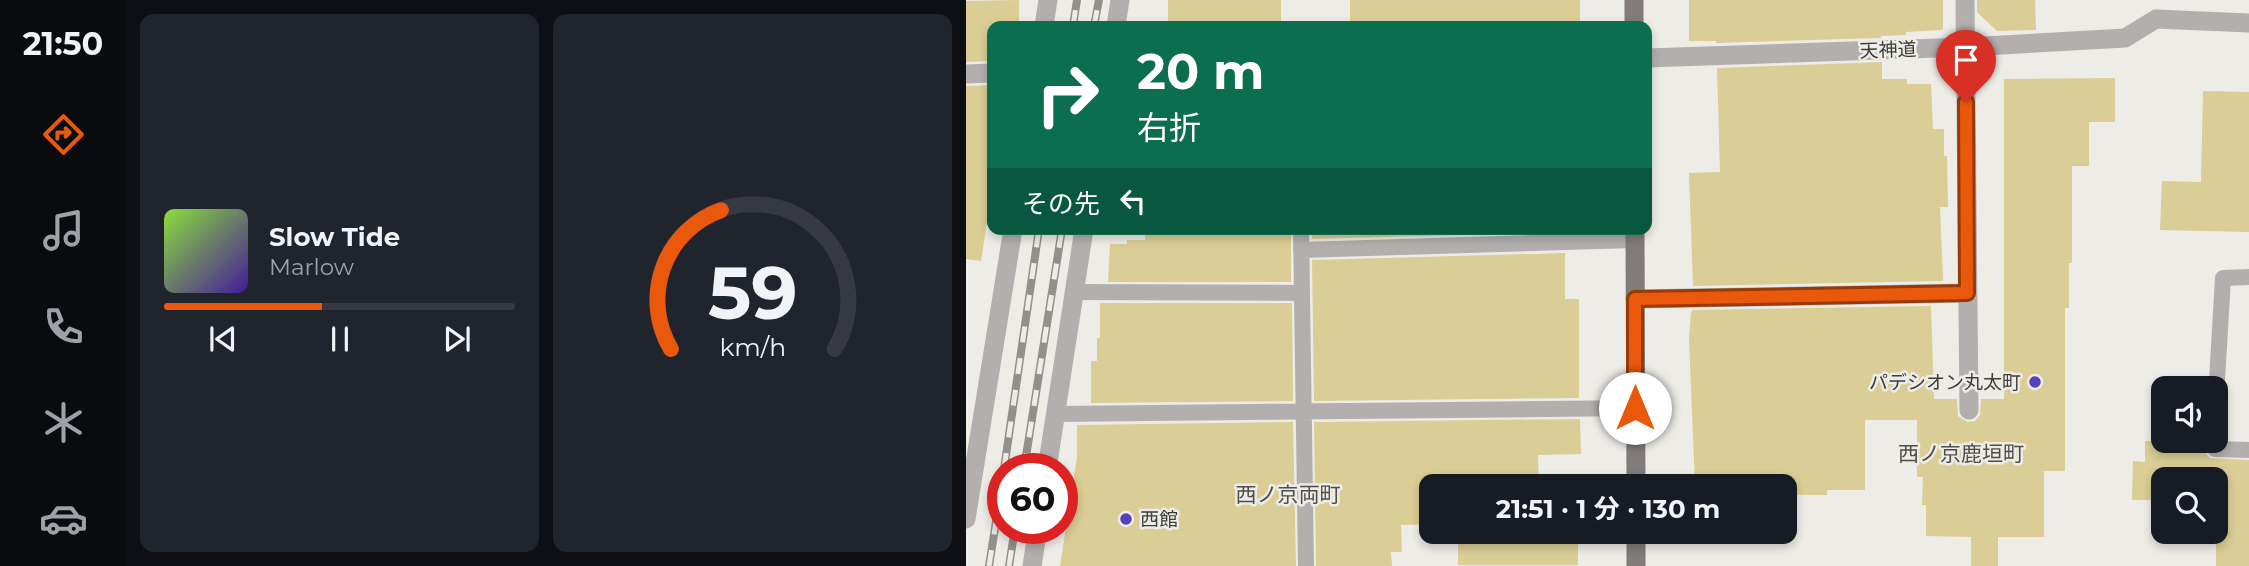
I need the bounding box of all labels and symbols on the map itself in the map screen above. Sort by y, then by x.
pin [1936,30,1996,102]
street label: 天神道 [1859,38,1917,62]
position arrow [1598,371,1672,445]
place label: パデシオン丸太町 [1869,371,2021,394]
marker: パデシオン丸太町 [2027,374,2043,390]
district label: 西ノ京鹿垣町 [1898,441,2024,466]
speed limit sign: 60 [987,453,1078,544]
district label: 西ノ京両町 [1236,482,1341,507]
place label: 西館 [1140,508,1178,531]
marker: 西館 [1118,511,1134,527]

